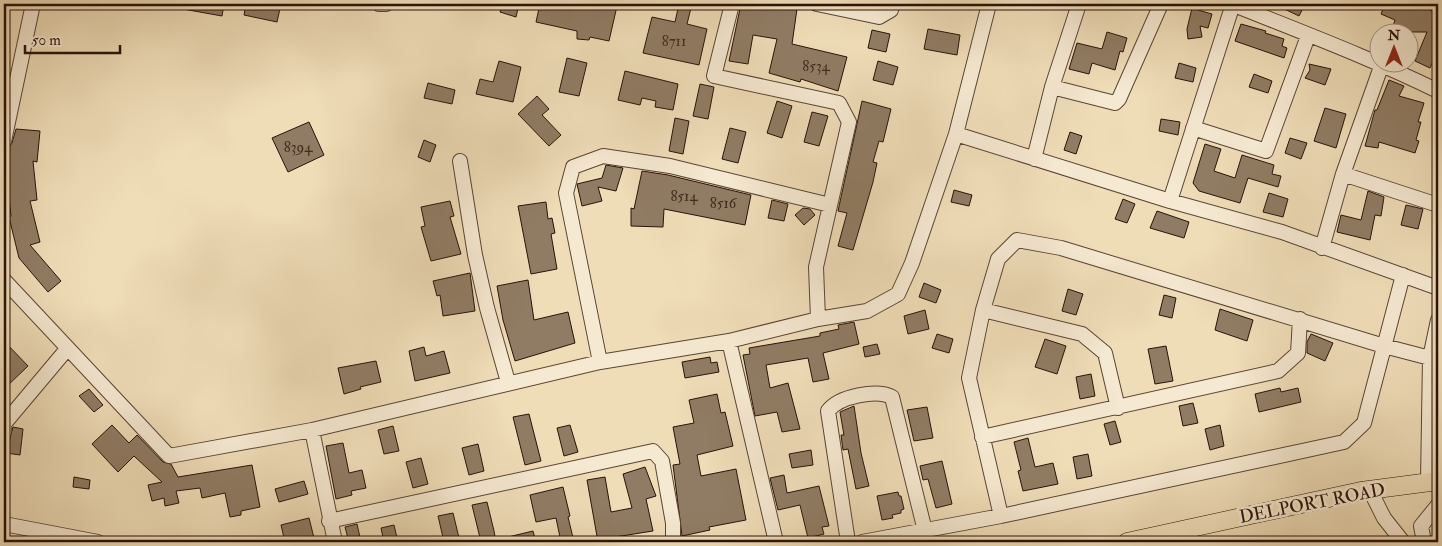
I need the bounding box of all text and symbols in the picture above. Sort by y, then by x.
scale bar [25,22,120,54]
north arrow [1370,22,1420,72]
text: N [1387,27,1401,44]
text: 50 m [32,31,61,50]
house number: 8711 [662,32,686,51]
house number: 8534 [802,57,831,76]
house number: 8394 [284,138,313,157]
house number: 8514 [670,187,698,206]
house number: 8516 [710,194,738,213]
street label: DELPORT ROAD [1237,478,1387,529]

